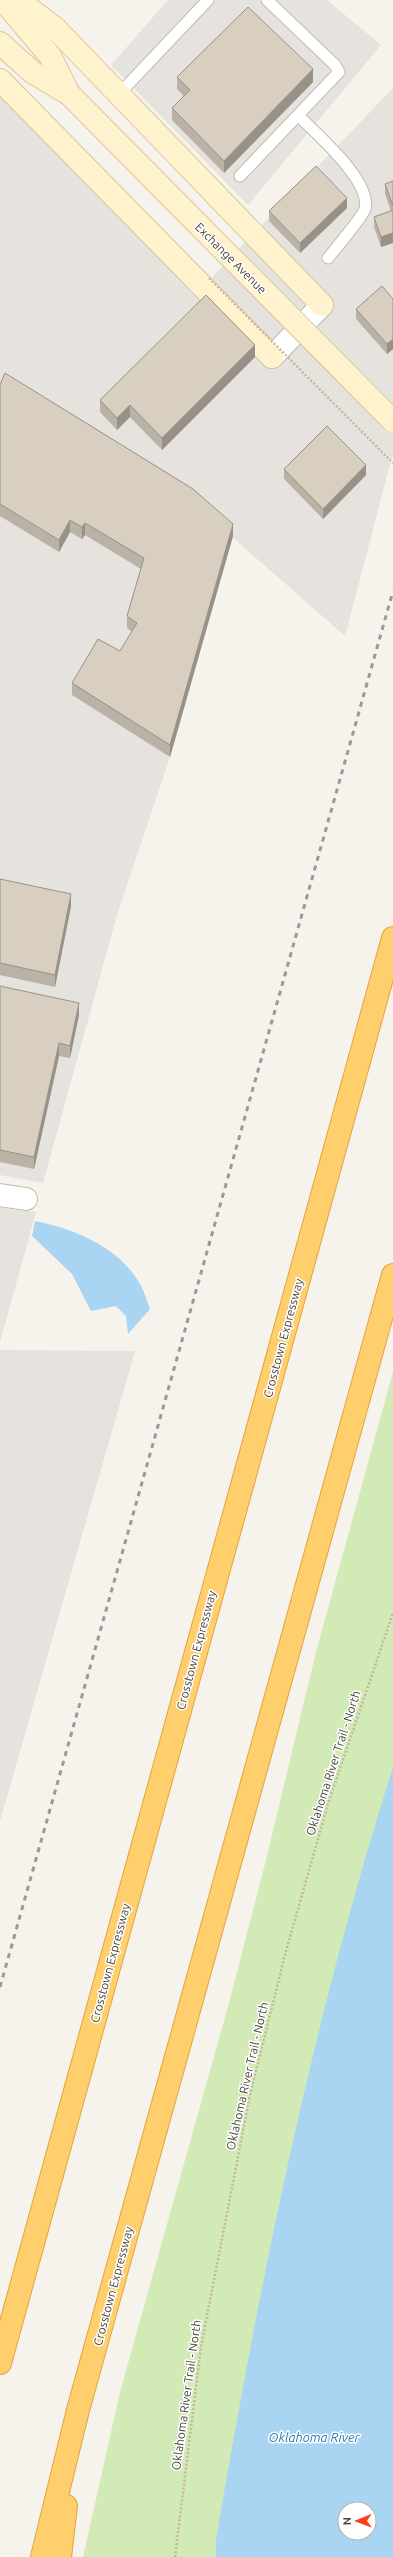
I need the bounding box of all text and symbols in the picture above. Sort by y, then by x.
street label: Exchange Avenue [193,220,269,296]
street label: Crosstown Expressway [261,1277,305,1399]
street label: Crosstown Expressway [174,1589,218,1711]
street label: Oklahoma River Trail - North [303,1689,363,1837]
street label: Crosstown Expressway [88,1902,132,2024]
street label: Oklahoma River Trail - North [224,2001,270,2151]
street label: Crosstown Expressway [91,2225,135,2347]
street label: Oklahoma River Trail - North [169,2319,203,2471]
water label: Oklahoma River [269,2430,361,2444]
north arrow [337,2501,377,2541]
text: N [341,2517,353,2525]

